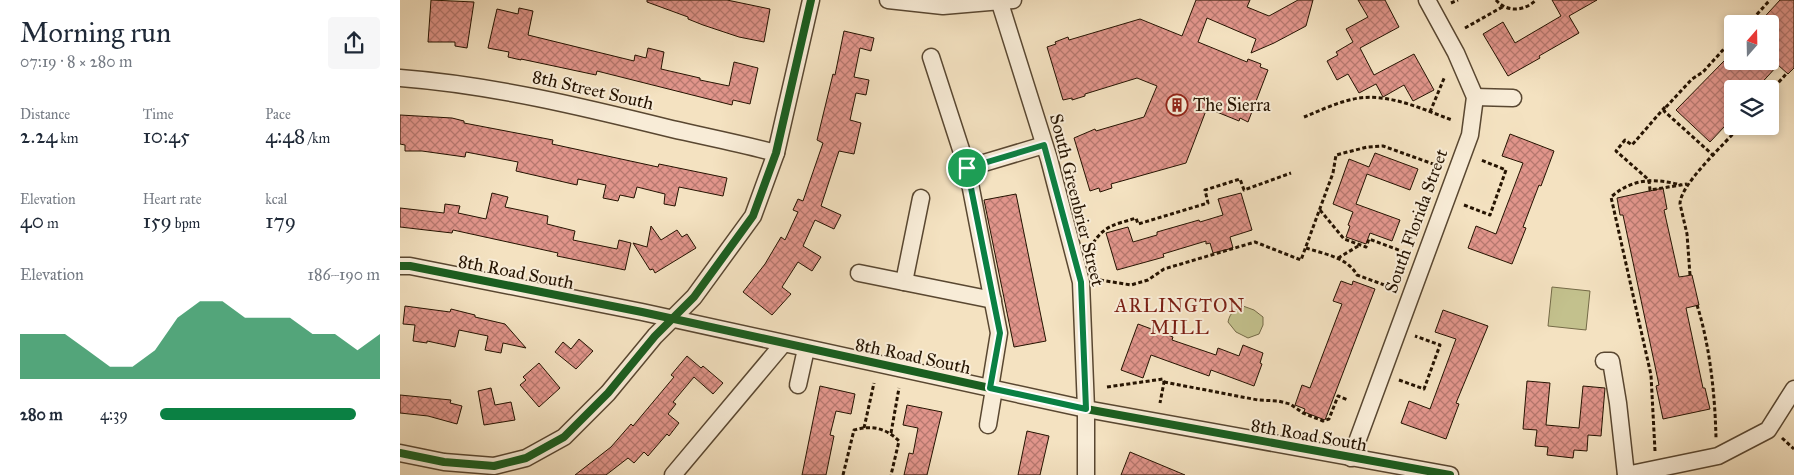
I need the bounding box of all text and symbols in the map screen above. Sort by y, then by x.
text: Morning run [20,15,171,50]
north arrow [1724,15,1779,70]
map controls [1724,15,1779,135]
button: share [328,17,380,69]
text: 07:19 · 8 × 280 m [20,52,132,71]
street label: 8th Street South [530,65,656,115]
button: layers [1724,80,1779,135]
building icon: The Sierra [1165,93,1189,117]
place label: The Sierra [1193,94,1271,116]
text: Distance [20,106,70,123]
text: Time [143,106,174,123]
text: Pace [265,106,291,123]
street label: South Greenbrier Street [1045,111,1109,289]
text: 2.24 [20,123,57,149]
text: 10:45 [143,123,190,149]
text: 4:48 [265,123,305,149]
text: km [57,130,78,147]
text: /km [305,130,330,147]
street label: South Florida Street [1380,145,1453,296]
pin [946,147,988,189]
icon: arrive [953,154,981,182]
text: Elevation [20,191,76,208]
text: Heart rate [143,191,202,208]
text: kcal [265,191,287,208]
text: 40 [20,208,44,234]
text: 159 [143,208,172,234]
text: 179 [265,208,296,234]
text: m [44,215,59,232]
text: bpm [172,215,200,232]
street label: 8th Road South [456,250,576,294]
text: Elevation [20,265,84,284]
text: 186–190 m [308,265,380,284]
district label: ARLINGTON MILL [1114,294,1245,339]
street label: 8th Road South [853,333,973,379]
text: 280 m [20,405,63,424]
text: 4:39 [100,405,128,424]
street label: 8th Road South [1249,414,1369,456]

